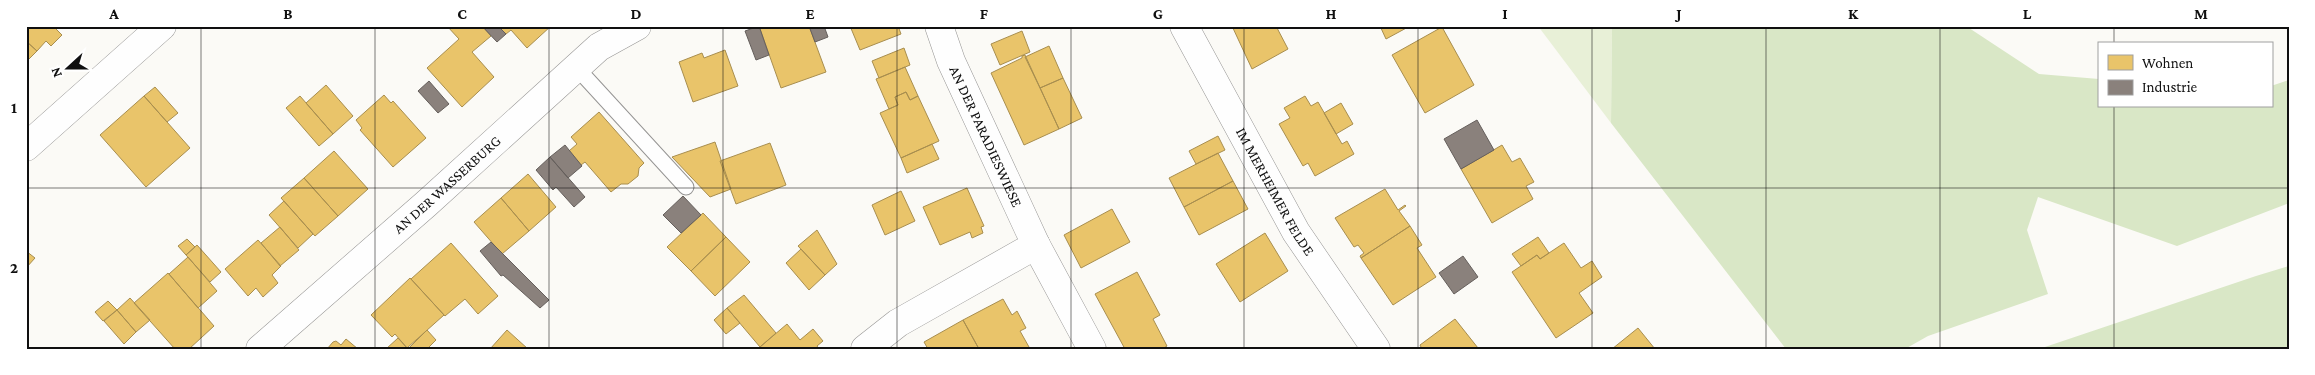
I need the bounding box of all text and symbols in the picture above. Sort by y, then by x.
text: A [108,5,119,22]
text: B [283,5,293,22]
text: C [457,5,467,22]
text: D [630,5,642,22]
text: E [805,5,815,22]
text: F [980,5,989,22]
text: G [1153,5,1163,22]
text: H [1326,5,1337,22]
text: I [1502,5,1508,22]
text: J [1674,5,1682,22]
text: K [1848,5,1859,22]
text: L [2023,5,2032,22]
text: M [2194,5,2208,22]
north arrow [42,42,92,92]
legend [2098,42,2272,108]
text: Wohnen [2142,55,2193,71]
street label: AN DER PARADIESWIESE [946,63,1025,209]
text: N [47,65,65,80]
text: Industrie [2142,79,2198,95]
text: 1 [11,99,17,116]
street label: IM MERHEIMER FELDE [1233,125,1318,259]
street label: AN DER WASSERBURG [390,132,504,237]
text: 2 [10,259,18,276]

